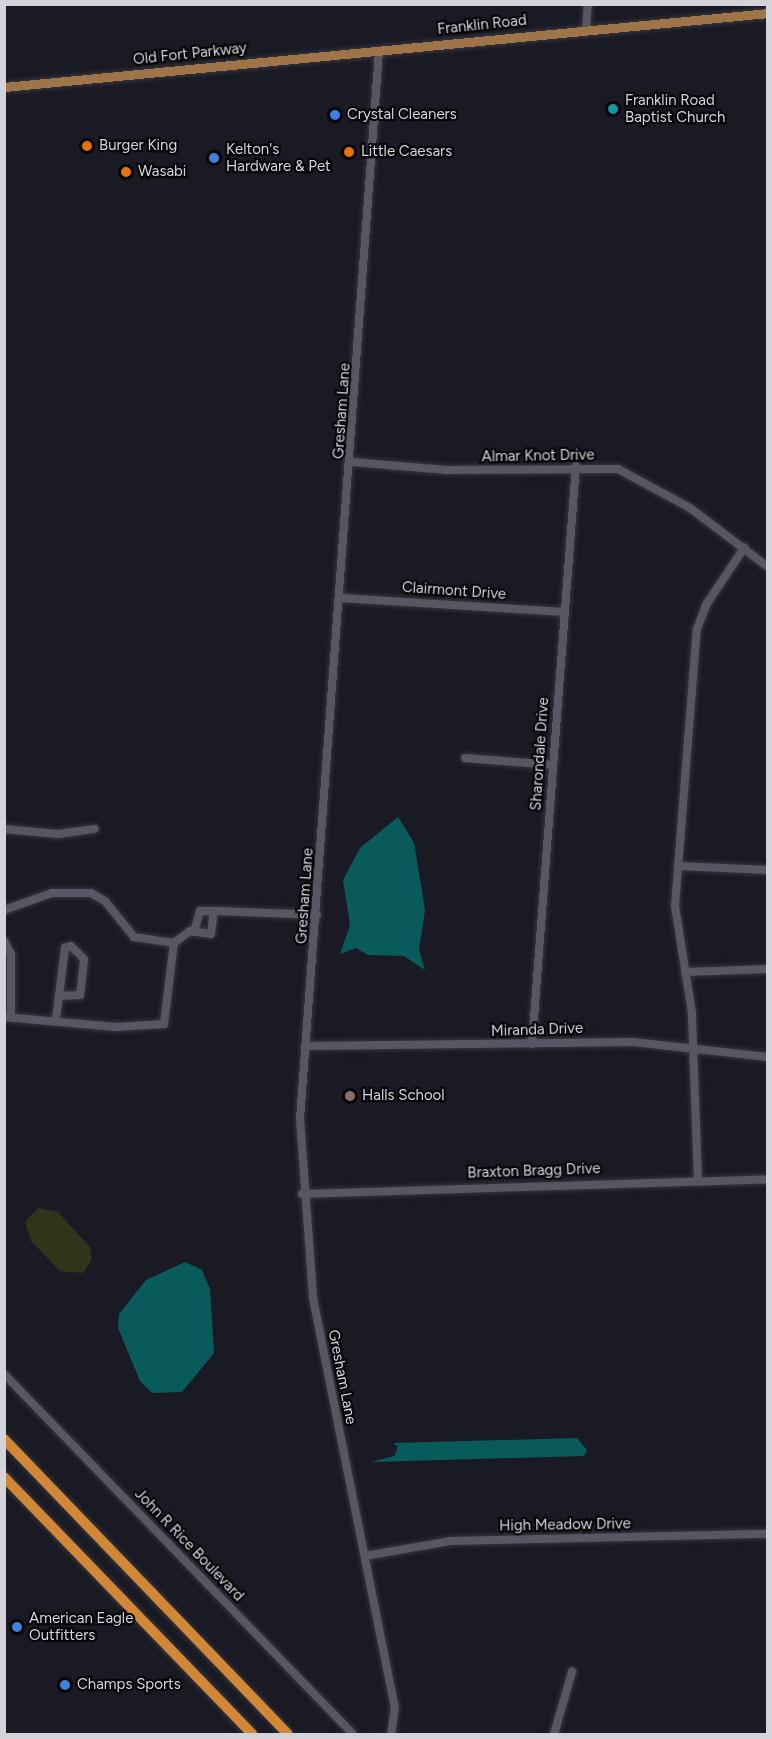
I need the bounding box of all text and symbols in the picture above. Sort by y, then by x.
street label: Franklin Road [436,11,528,39]
street label: Old Fort Parkway [132,39,248,69]
place label: Franklin Road Baptist Church [625,91,725,126]
marker: Franklin Road Baptist Church [606,102,620,116]
place label: Crystal Cleaners [347,106,457,124]
marker: Crystal Cleaners [328,108,342,122]
place label: Burger King [99,137,177,155]
marker: Burger King [80,139,94,153]
place label: Kelton's Hardware & Pet [226,140,331,175]
place label: Little Caesars [361,143,452,161]
marker: Little Caesars [342,145,356,159]
marker: Kelton's Hardware & Pet [207,151,221,165]
place label: Wasabi [138,163,186,181]
marker: Wasabi [119,165,133,179]
street label: Gresham Lane [330,362,354,460]
street label: Almar Knot Drive [481,446,595,466]
street label: Clairmont Drive [401,578,507,604]
street label: Sharondale Drive [527,697,553,811]
street label: Gresham Lane [293,847,317,945]
street label: Miranda Drive [491,1019,583,1041]
place label: Halls School [362,1087,445,1105]
marker: Halls School [343,1089,357,1103]
street label: Braxton Bragg Drive [467,1160,601,1182]
street label: Gresham Lane [324,1328,360,1426]
street label: John R Rice Boulevard [131,1485,247,1605]
street label: High Meadow Drive [499,1515,631,1535]
place label: American Eagle Outfitters [29,1609,133,1644]
marker: American Eagle Outfitters [10,1620,24,1634]
place label: Champs Sports [77,1676,181,1694]
marker: Champs Sports [58,1678,72,1692]

